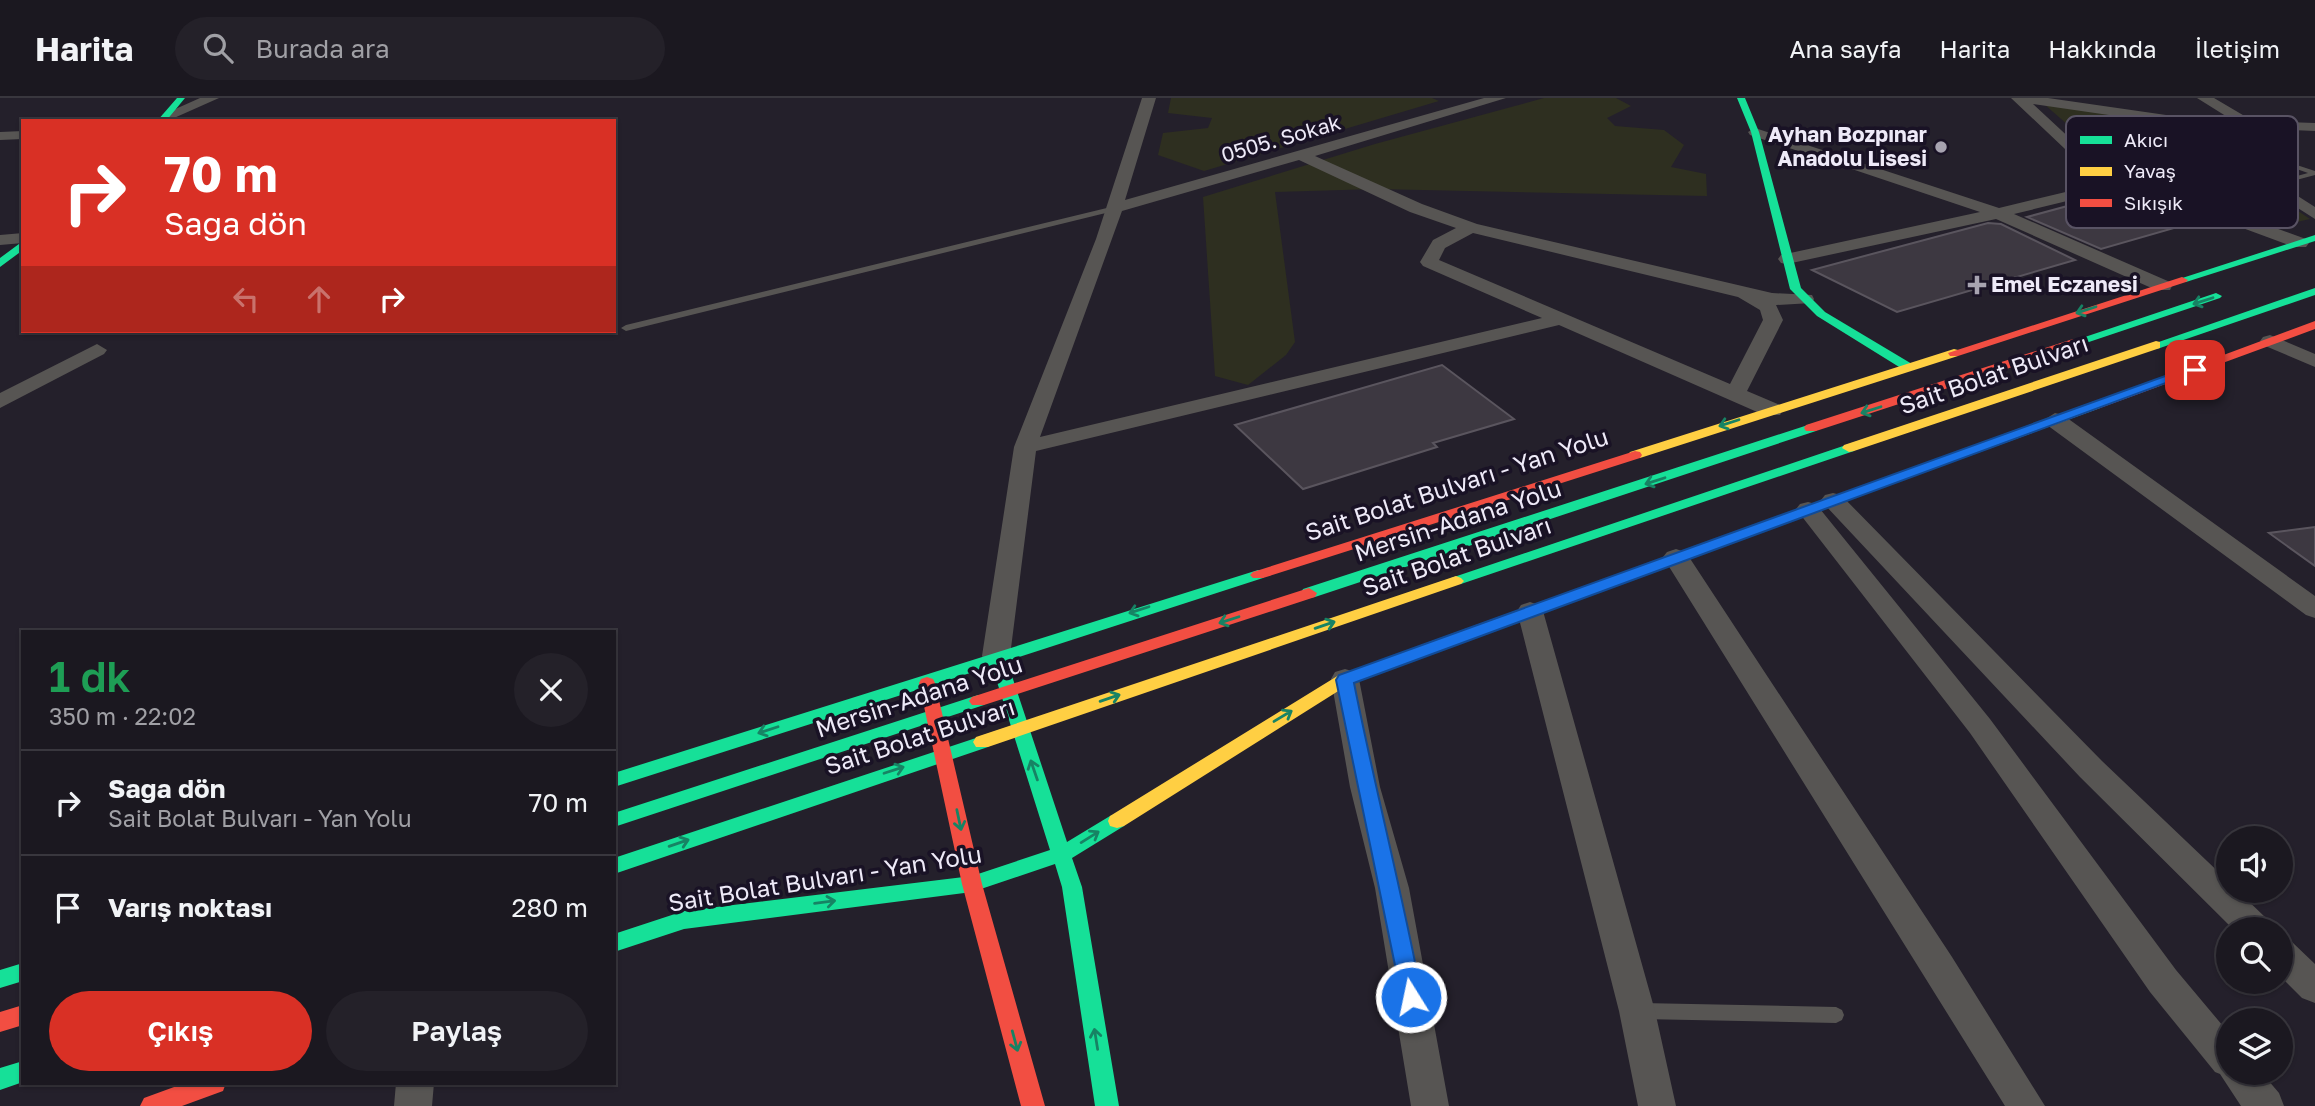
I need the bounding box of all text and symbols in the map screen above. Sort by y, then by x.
search box [175,17,665,80]
text: Harita [35,29,133,68]
icon: search [199,29,237,67]
text: Burada ara [255,33,390,64]
text: Ana sayfa [1790,34,1901,63]
text: Harita [1939,34,2010,63]
text: Hakkında [2048,34,2157,63]
text: İletişim [2195,34,2280,63]
street label: 0505. Sokak [1218,109,1344,168]
legend [2066,116,2298,228]
place label: Ayhan Bozpınar Anadolu Lisesi [1768,121,1927,171]
text: Akıcı [2124,128,2168,151]
marker: Ayhan Bozpınar Anadolu Lisesi [1933,139,1949,155]
text: 70 m [164,144,278,203]
icon: right [49,147,140,238]
text: Yavaş [2124,159,2176,182]
text: Sıkışık [2124,191,2183,214]
text: Sağa dön [164,204,307,242]
place label: Emel Eczanesi [1991,271,2138,297]
marker: Emel Eczanesi [1969,277,1985,293]
icon: left [227,280,265,318]
icon: ahead [300,280,338,318]
icon: right [373,280,411,318]
one-way arrow [2193,296,2215,308]
one-way arrow [2076,305,2098,318]
street label: Sait Bolat Bulvarı [1895,328,2092,420]
pin [2165,340,2225,400]
icon: arrive [2176,351,2214,389]
one-way arrow [1860,405,1882,417]
one-way arrow [1719,418,1741,430]
street label: Sait Bolat Bulvarı - Yan Yolu [1301,421,1612,546]
street label: Mersin-Adana Yolu [1351,472,1564,567]
one-way arrow [1644,476,1666,488]
street label: Sait Bolat Bulvarı [1358,510,1555,602]
one-way arrow [1128,605,1150,618]
one-way arrow [1218,615,1240,628]
one-way arrow [1314,618,1336,630]
street label: Mersin-Adana Yolu [812,648,1025,743]
text: 1 dk [49,651,131,701]
button: close [514,653,588,727]
street label: Sait Bolat Bulvarı [821,691,1018,780]
one-way arrow [1098,691,1120,703]
text: 350 m · 22:02 [49,702,196,730]
one-way arrow [1273,709,1293,723]
one-way arrow [758,725,780,737]
one-way arrow [1027,760,1039,782]
one-way arrow [883,762,905,775]
text: Sağa dön [108,773,225,804]
icon: right [49,784,87,822]
text: 70 m [529,787,588,818]
text: Sait Bolat Bulvarı - Yan Yolu [108,804,412,832]
one-way arrow [953,808,967,831]
map controls [2216,826,2293,1085]
button: sound [2216,826,2293,903]
one-way arrow [1080,830,1100,844]
one-way arrow [667,836,689,848]
street label: Sait Bolat Bulvarı - Yan Yolu [666,838,983,917]
icon: arrive [49,889,87,927]
text: Varış noktası [108,892,272,923]
text: 280 m [511,892,588,923]
one-way arrow [813,896,835,909]
button: search [2216,917,2293,994]
position arrow [1374,960,1448,1034]
button: Çıkış [49,991,312,1071]
button: Paylaş [326,991,588,1071]
button: layers [2216,1008,2293,1085]
one-way arrow [1089,1028,1102,1051]
one-way arrow [1009,1029,1022,1051]

